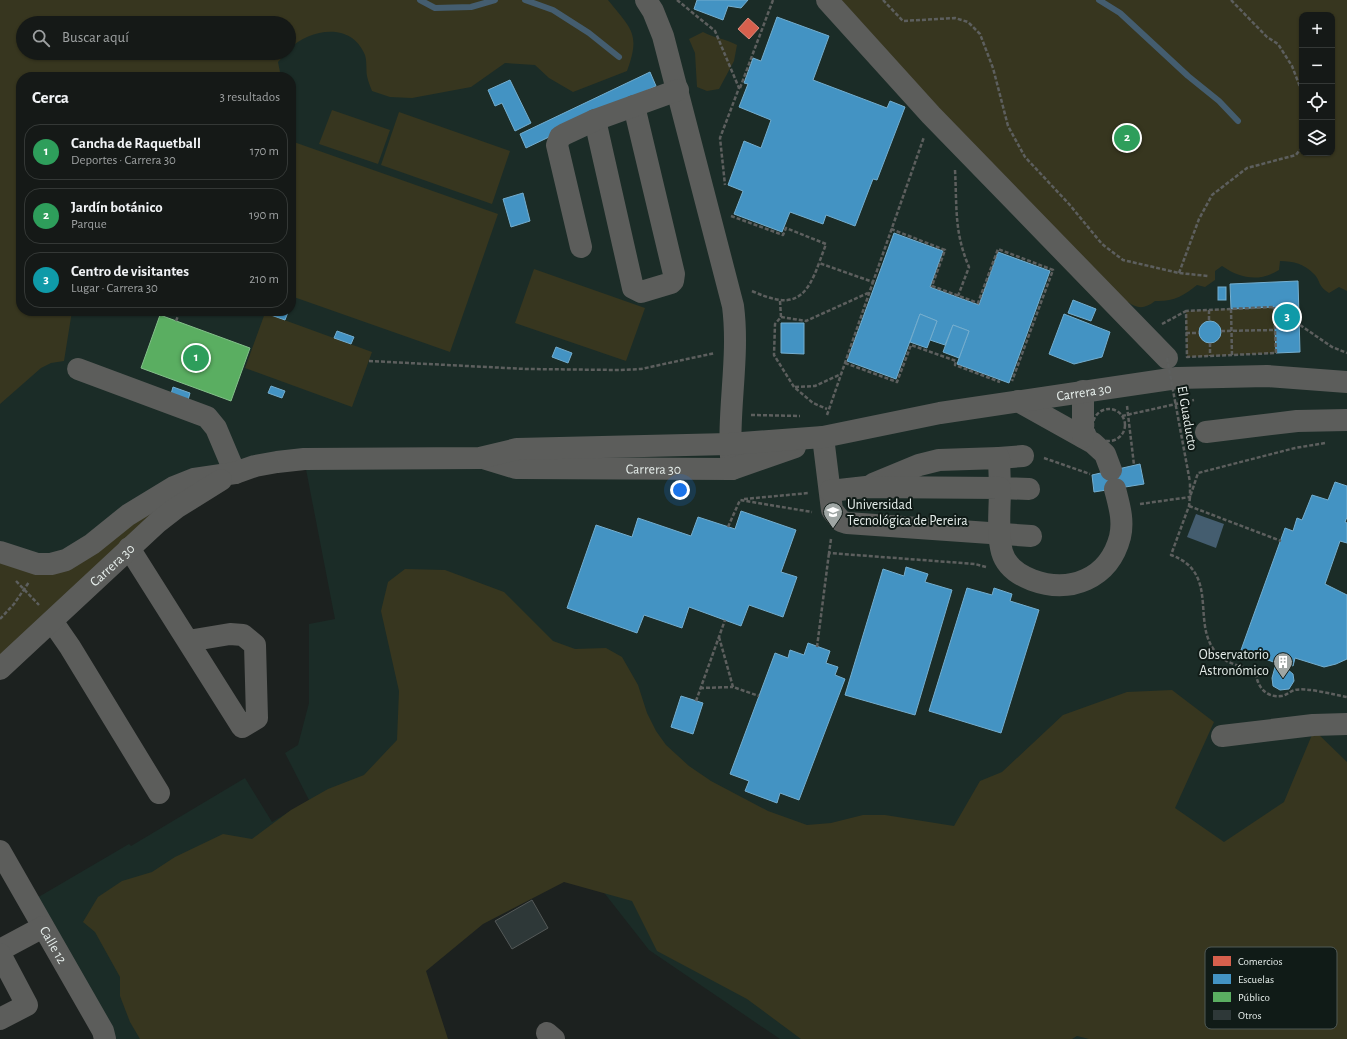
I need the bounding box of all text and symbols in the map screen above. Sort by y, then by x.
map controls [1299,12,1335,156]
button: + [1299,12,1335,48]
search box [16,16,296,60]
icon: search [30,27,52,49]
text: Buscar aquí [62,30,129,45]
button: − [1299,48,1335,84]
button: locate [1299,84,1335,120]
text: Cerca [32,89,69,106]
text: 3 resultados [220,91,280,104]
button: layers [1299,120,1335,156]
pin: 2 [1114,123,1140,153]
text: Cancha de Raquetball [71,136,201,151]
text: 1 [44,145,48,158]
text: 170 m [250,145,279,158]
text: Deportes · Carrera 30 [71,154,176,167]
text: Jardín botánico [71,200,163,215]
text: 2 [43,209,49,222]
text: 190 m [249,209,279,222]
text: Parque [71,218,107,231]
text: Centro de visitantes [71,264,189,279]
text: 3 [43,273,49,286]
text: 210 m [249,273,279,286]
text: Lugar · Carrera 30 [71,282,158,295]
pin: 3 [1274,302,1300,332]
pin: 1 [183,343,209,373]
street label: Carrera 30 [1056,382,1112,404]
street label: El Guaducto [1174,385,1200,452]
street label: Carrera 30 [626,463,681,477]
your location [670,480,690,500]
place label: Universidad Tecnológica de Pereira [847,498,968,528]
school or university icon: Universidad Tecnológica de Pereira [822,501,844,529]
street label: Carrera 30 [88,541,138,590]
place label: Observatorio Astronómico [1199,648,1269,678]
building icon: Observatorio Astronómico [1272,651,1294,679]
street label: Calle 12 [37,924,69,966]
legend [1205,947,1337,1029]
text: Comercios [1238,956,1283,967]
text: Escuelas [1238,974,1274,985]
text: Público [1238,992,1270,1003]
text: Otros [1238,1010,1262,1021]

